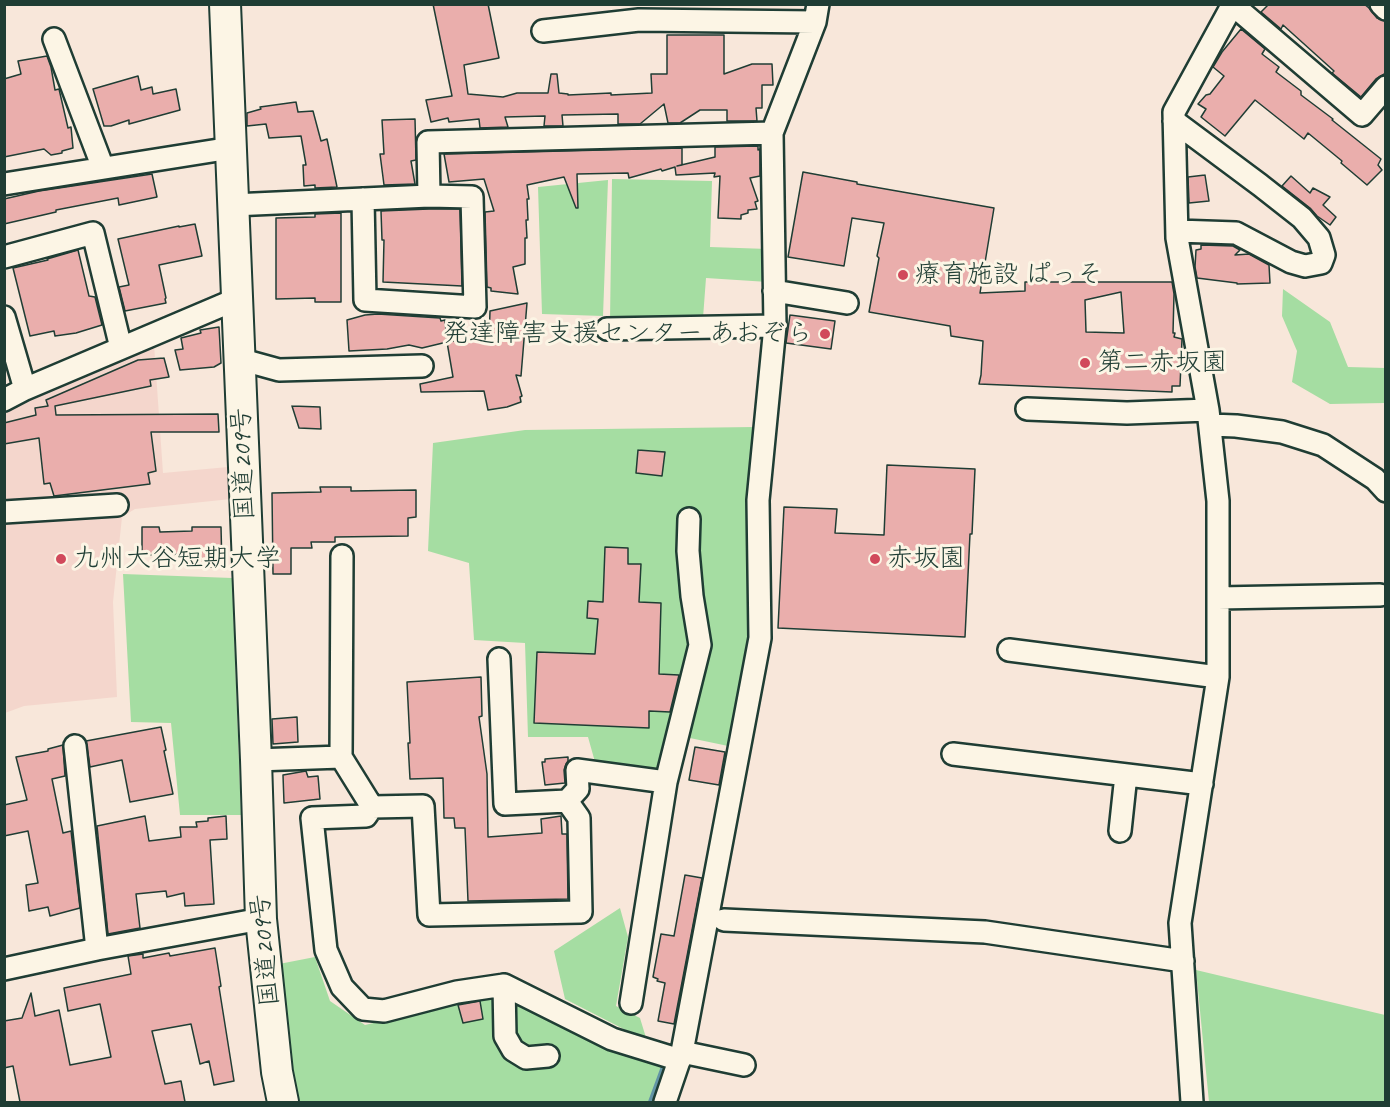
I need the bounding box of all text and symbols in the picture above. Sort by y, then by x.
place label: 療育施設 ぱっそ [915,259,1103,291]
marker: 療育施設 ぱっそ [896,268,910,282]
place label: 発達障害支援センター あおぞら [443,318,813,350]
marker: 発達障害支援センター あおぞら [818,327,832,341]
place label: 第二赤坂園 [1097,347,1227,379]
marker: 第二赤坂園 [1078,356,1092,370]
street label: 国道209号 [226,407,262,521]
place label: 九州大谷短期大学 [73,543,281,575]
place label: 赤坂園 [887,543,965,575]
marker: 九州大谷短期大学 [54,552,68,566]
marker: 赤坂園 [868,552,882,566]
street label: 国道209号 [246,892,286,1008]

